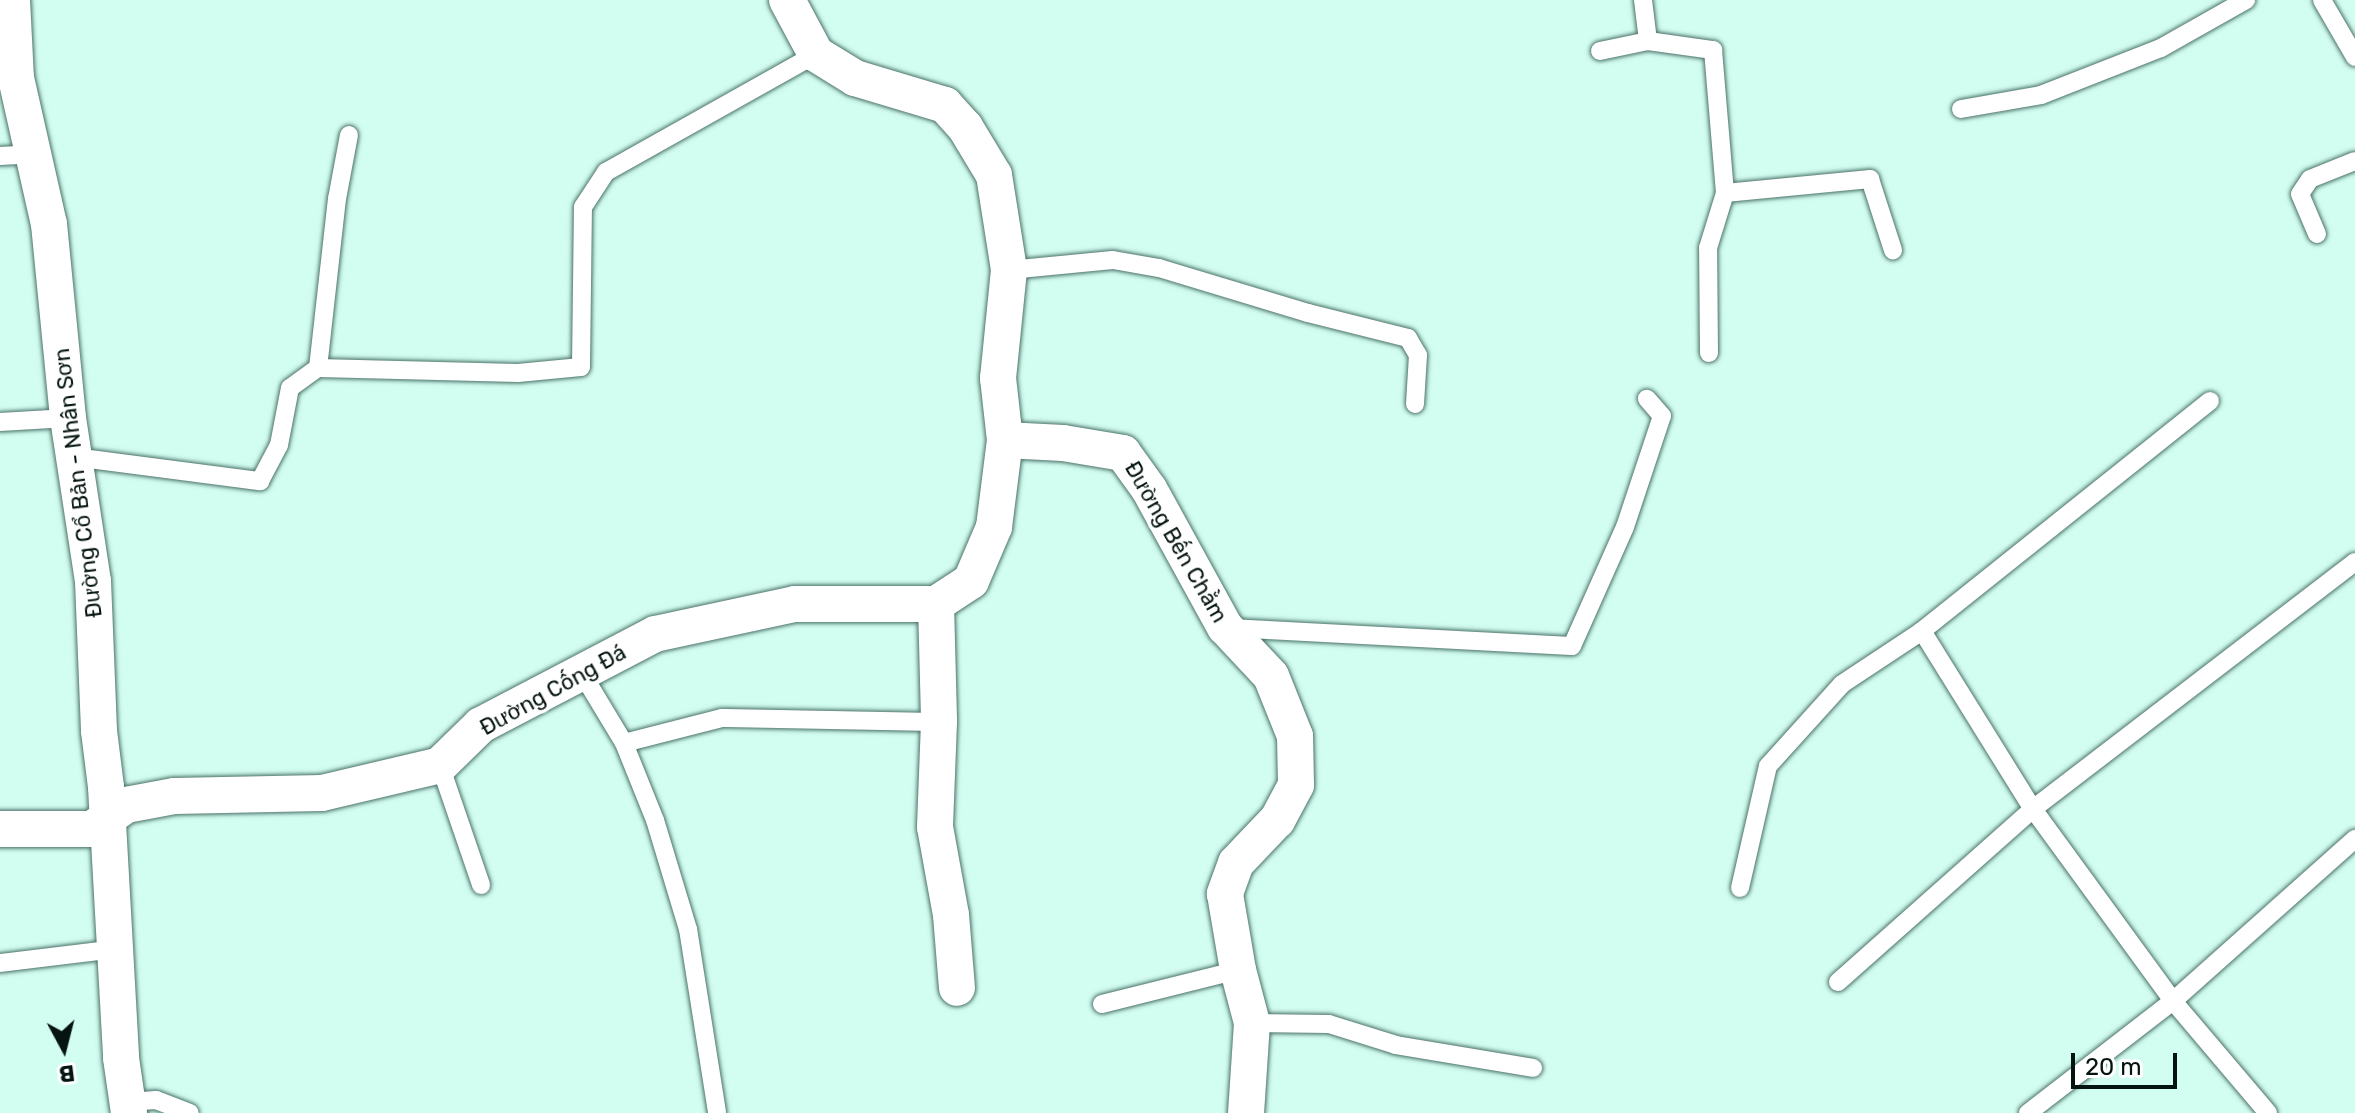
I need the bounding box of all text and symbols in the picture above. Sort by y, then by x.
street label: Đường Cổ Bản - Nhân Sơn [48,347,108,619]
street label: Đường Bến Chằm [1119,457,1233,627]
street label: Đường Cống Đá [475,639,631,741]
north arrow [24,1009,104,1089]
scale bar [2075,1037,2181,1087]
text: 20 m [2085,1053,2142,1081]
text: B [58,1059,76,1088]

